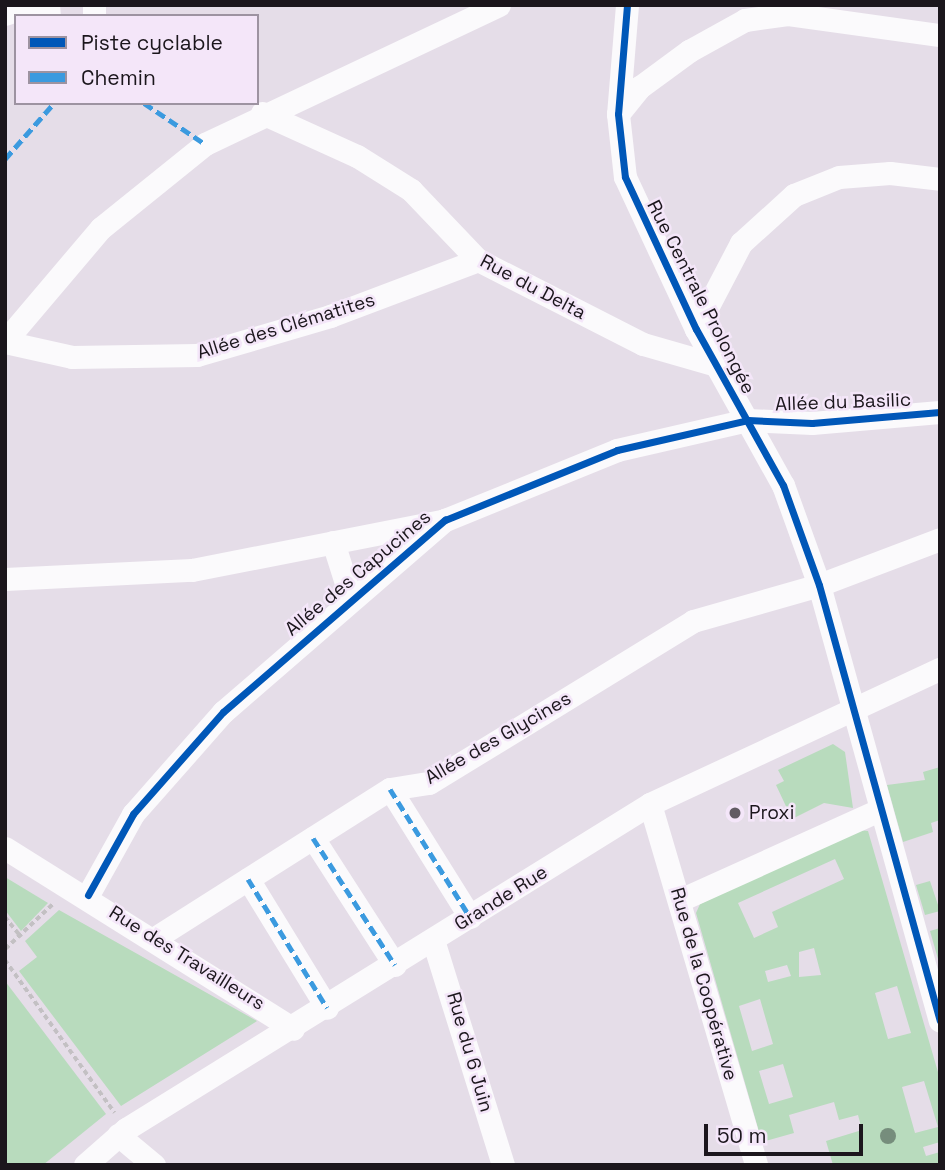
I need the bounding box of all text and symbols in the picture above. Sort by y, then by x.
legend [14,14,259,105]
text: Piste cyclable [81,29,223,56]
text: Chemin [81,64,156,91]
street label: Rue Centrale Prolongée [642,196,760,398]
street label: Rue du Delta [476,250,590,324]
street label: Allée des Clématites [194,288,378,364]
street label: Allée du Basilic [775,388,911,416]
street label: Allée des Capucines [281,505,435,641]
street label: Allée des Glycines [421,687,575,789]
place label: Proxi [749,802,794,824]
marker: Proxi [727,805,743,821]
street label: Grande Rue [450,860,552,936]
street label: Rue de la Coopérative [666,885,742,1083]
street label: Rue des Travailleurs [105,901,269,1015]
street label: Rue du 6 Juin [442,989,498,1115]
scale bar [707,1110,866,1154]
text: 50 m [717,1122,767,1149]

